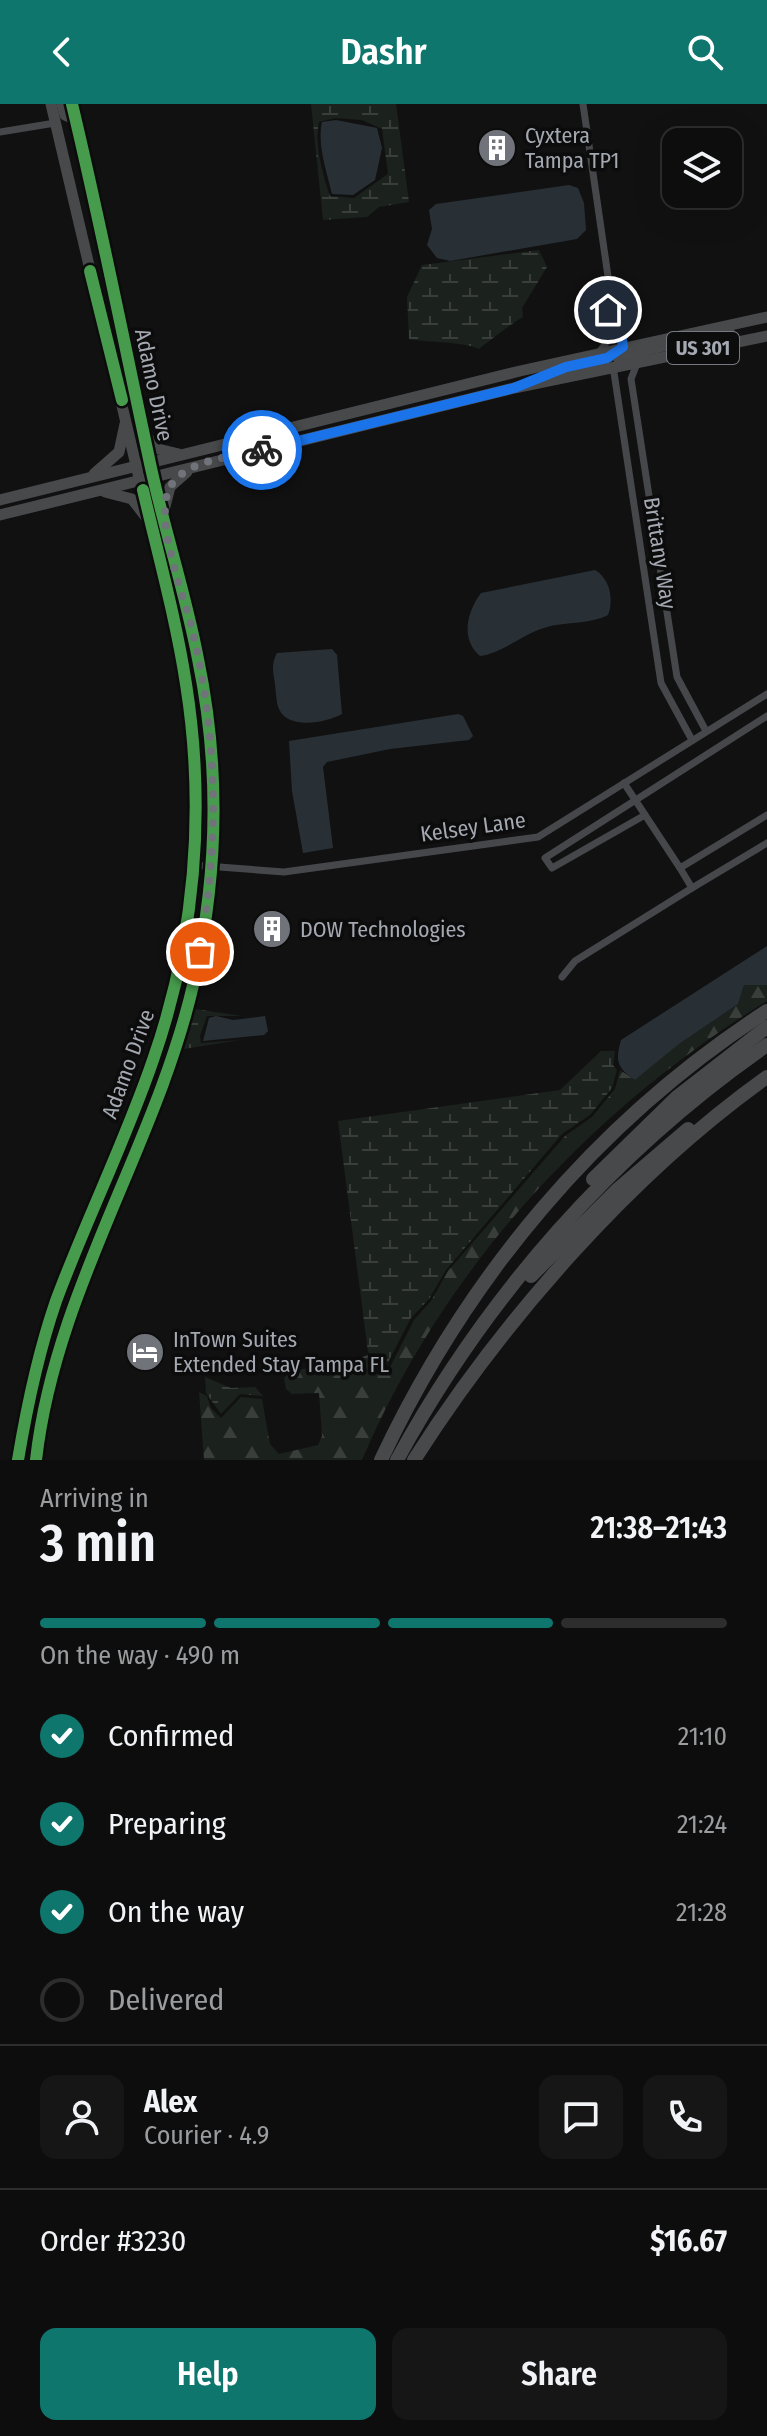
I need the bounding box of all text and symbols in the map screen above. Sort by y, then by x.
icon: back [40,30,84,74]
text: Dashr [340,30,427,74]
icon: search [683,30,727,74]
place label: Cyxtera Tampa TP1 [525,122,619,174]
building icon: Cyxtera Tampa TP1 [476,127,518,169]
map controls [662,128,742,208]
button: layers [662,128,742,208]
pin [574,276,642,344]
icon: home [586,288,630,332]
street label: Adamo Drive [129,326,179,444]
road number: US 301 [667,332,739,364]
courier [222,410,302,490]
icon: bike [240,428,284,472]
street label: Brittany Way [638,495,682,611]
street label: Kelsey Lane [419,806,527,848]
building icon: DOW Technologies [251,908,293,950]
place label: DOW Technologies [300,916,466,943]
pin [166,918,234,986]
icon: bag [178,930,222,974]
street label: Adamo Drive [96,1006,160,1122]
place label: InTown Suites Extended Stay Tampa FL [173,1326,389,1378]
hotel icon: InTown Suites Extended Stay Tampa FL [124,1331,166,1373]
text: Arriving in [40,1483,149,1514]
text: 21:38–21:43 [590,1510,727,1546]
text: 3 min [40,1512,156,1575]
text: On the way · 490 m [40,1640,240,1671]
icon: check [40,1714,84,1758]
text: Confirmed [108,1718,234,1754]
text: 21:10 [678,1721,727,1752]
icon: check [40,1802,84,1846]
text: Preparing [108,1806,226,1842]
text: 21:24 [677,1809,727,1840]
icon: check [40,1890,84,1934]
text: On the way [108,1894,244,1930]
text: 21:28 [676,1897,727,1928]
text: Delivered [108,1982,224,2018]
button: person [40,2075,124,2159]
button: chat [539,2075,623,2159]
button: phone [643,2075,727,2159]
text: Alex [144,2084,197,2120]
text: Courier · 4.9 [144,2120,269,2151]
text: Order #3230 [40,2223,186,2259]
text: $16.67 [650,2223,727,2259]
button: Help [40,2328,376,2420]
button: Share [392,2328,727,2420]

